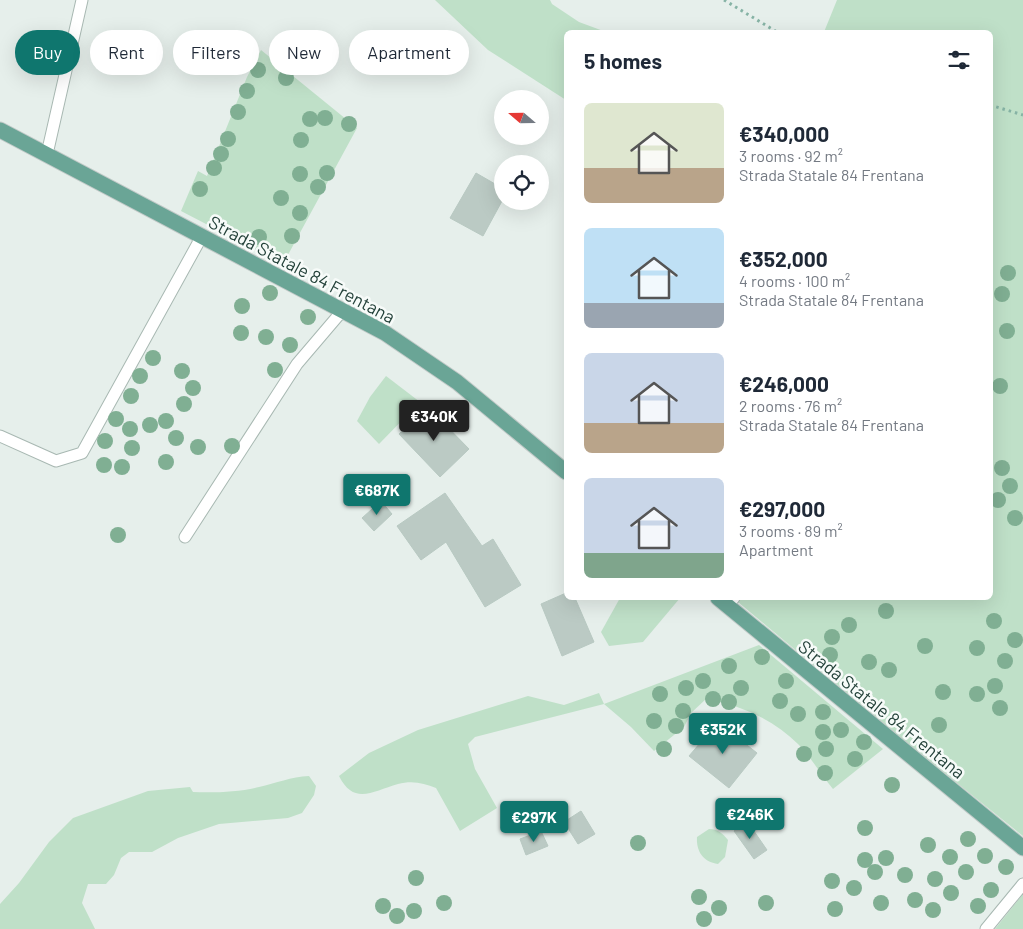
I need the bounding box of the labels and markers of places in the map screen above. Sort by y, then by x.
pin: €340K [399,400,469,442]
pin: €687K [342,474,412,516]
pin: €352K [688,712,758,755]
pin: €246K [715,798,785,840]
pin: €297K [499,800,569,843]

